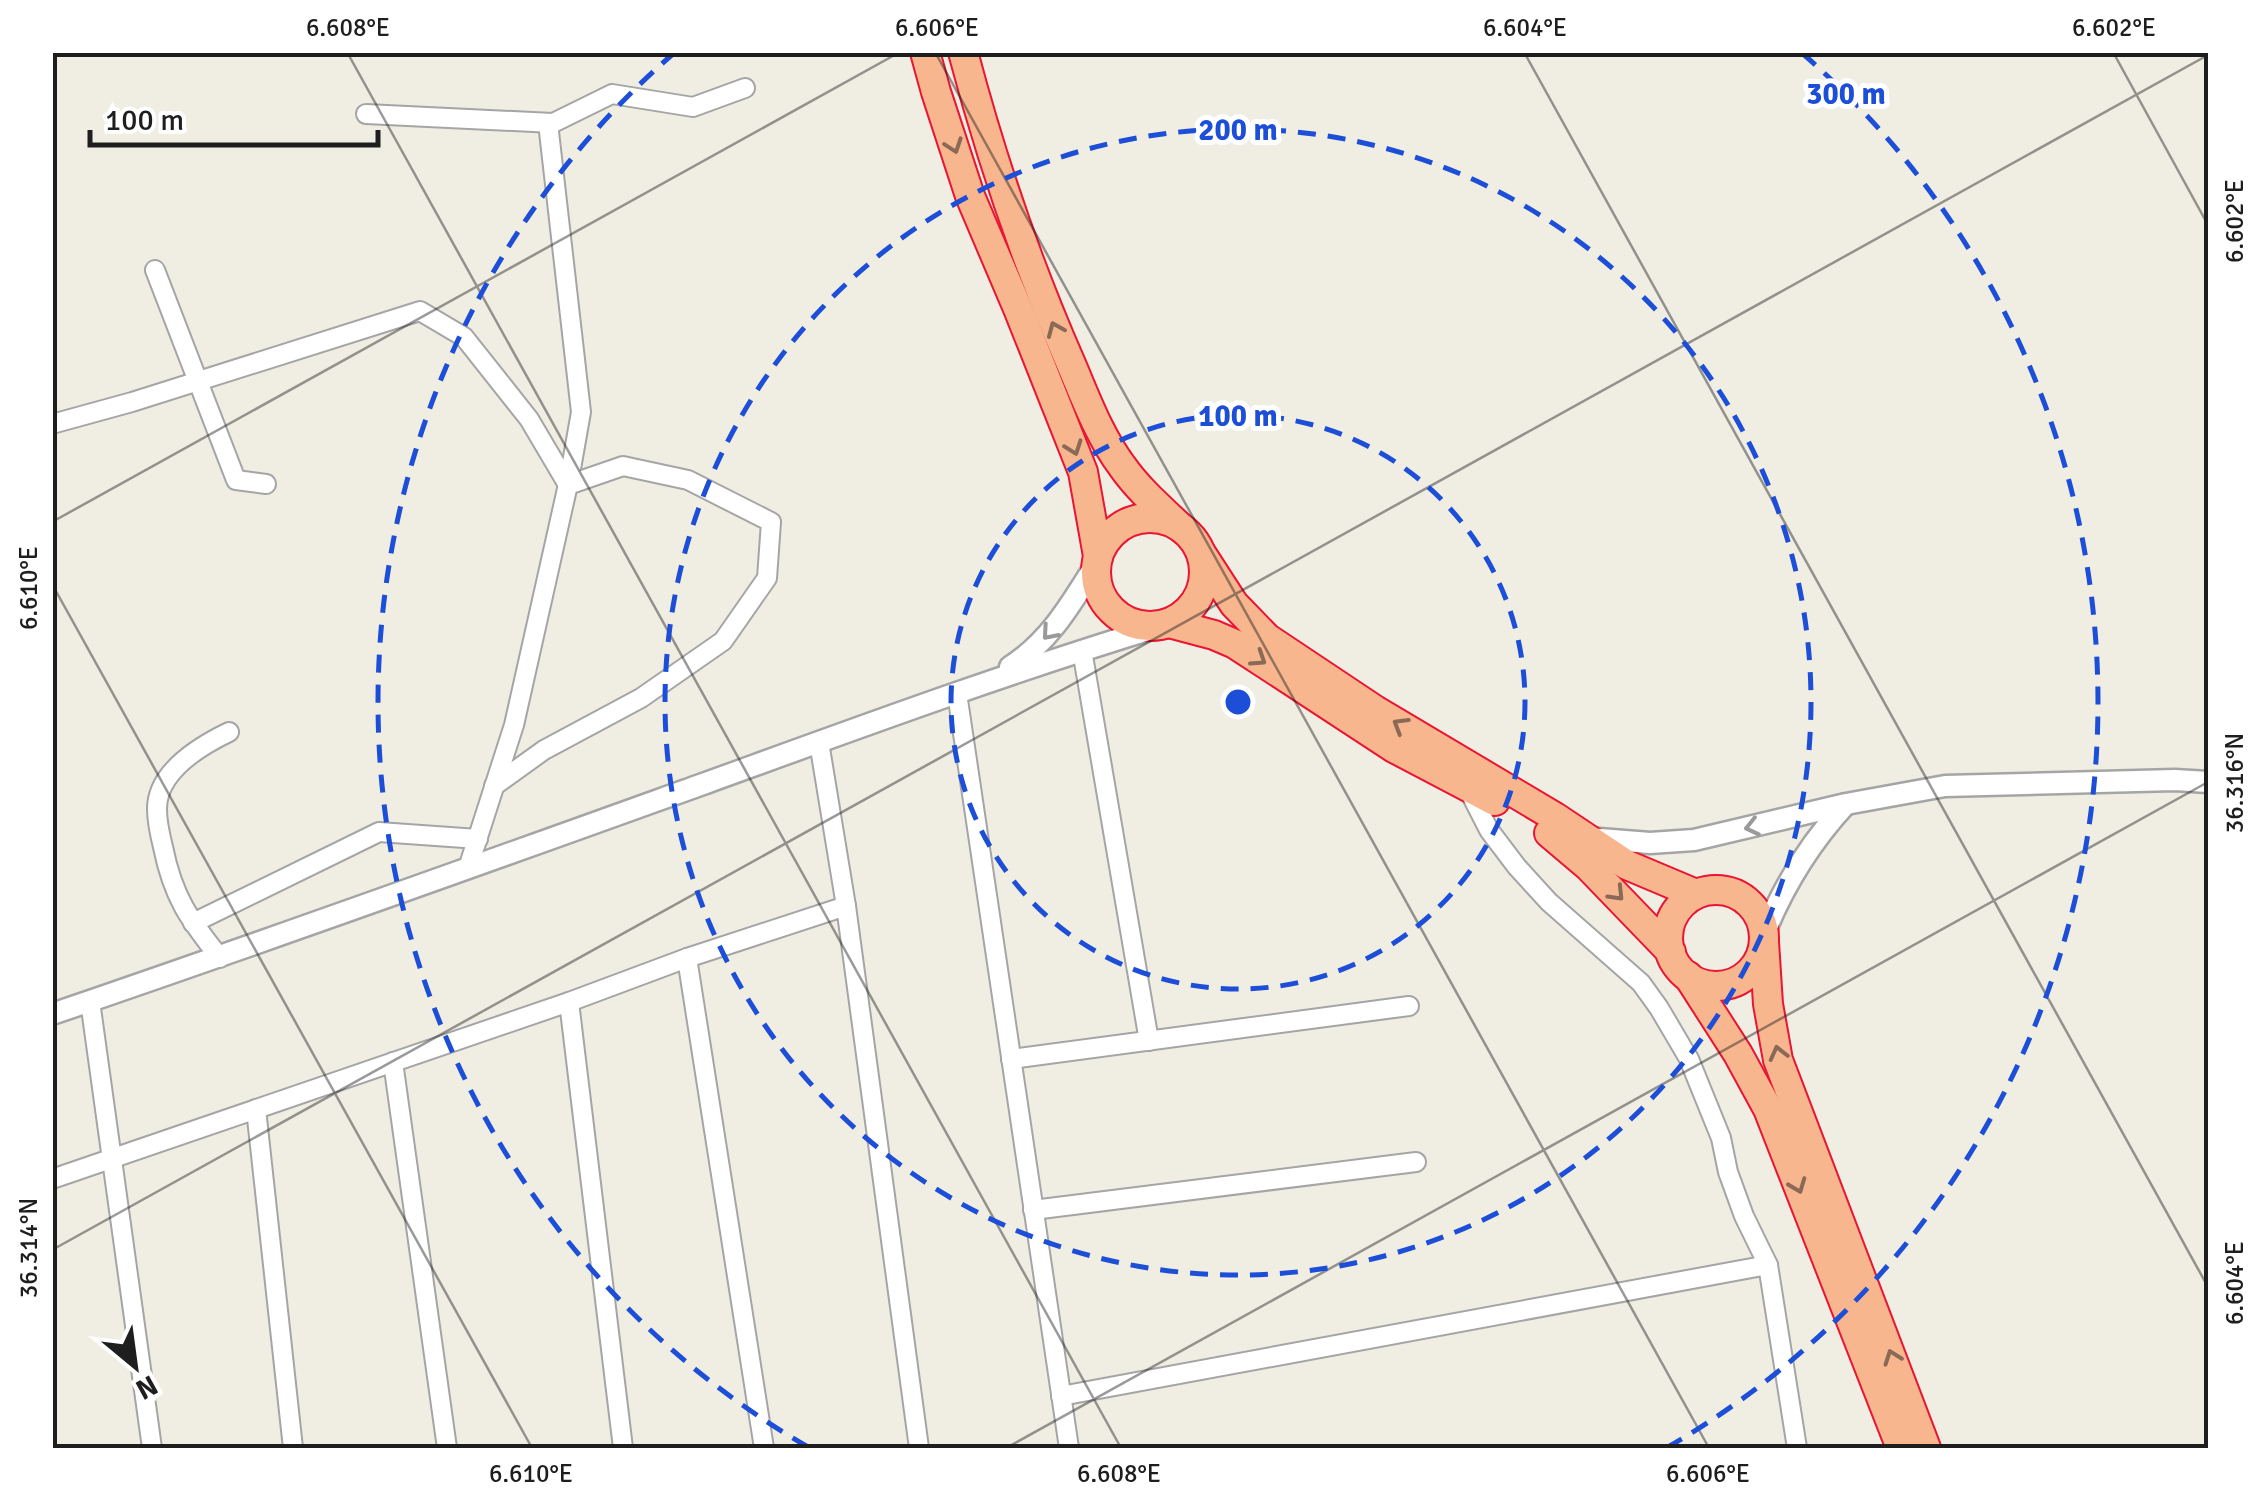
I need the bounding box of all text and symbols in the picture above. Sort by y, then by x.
text: 6.608°E [306,12,390,43]
text: 6.606°E [895,12,979,43]
text: 6.604°E [1483,12,1567,43]
text: 6.602°E [2072,12,2156,43]
text: 300 m [1806,76,1886,113]
scale bar [90,85,378,147]
text: 100 m [105,102,184,139]
text: 200 m [1198,112,1278,149]
one-way arrow [942,136,962,153]
text: 6.602°E [2219,179,2250,263]
one-way arrow [1047,321,1067,339]
text: 100 m [1198,398,1278,435]
one-way arrow [1062,438,1083,455]
text: 6.610°E [13,546,44,630]
one-way arrow [1042,622,1060,640]
one-way arrow [1248,646,1266,665]
centre of rings [1220,684,1256,720]
one-way arrow [1393,718,1411,737]
text: 36.316°N [2219,733,2250,833]
one-way arrow [1743,815,1760,836]
one-way arrow [1605,882,1623,900]
one-way arrow [1768,1045,1789,1062]
one-way arrow [1787,1176,1807,1193]
text: 36.314°N [13,1198,44,1298]
text: 6.604°E [2219,1241,2250,1325]
north arrow [85,1316,185,1416]
one-way arrow [1884,1349,1904,1367]
text: N [130,1367,163,1407]
text: 6.610°E [489,1458,573,1489]
text: 6.608°E [1077,1458,1161,1489]
text: 6.606°E [1666,1458,1750,1489]

